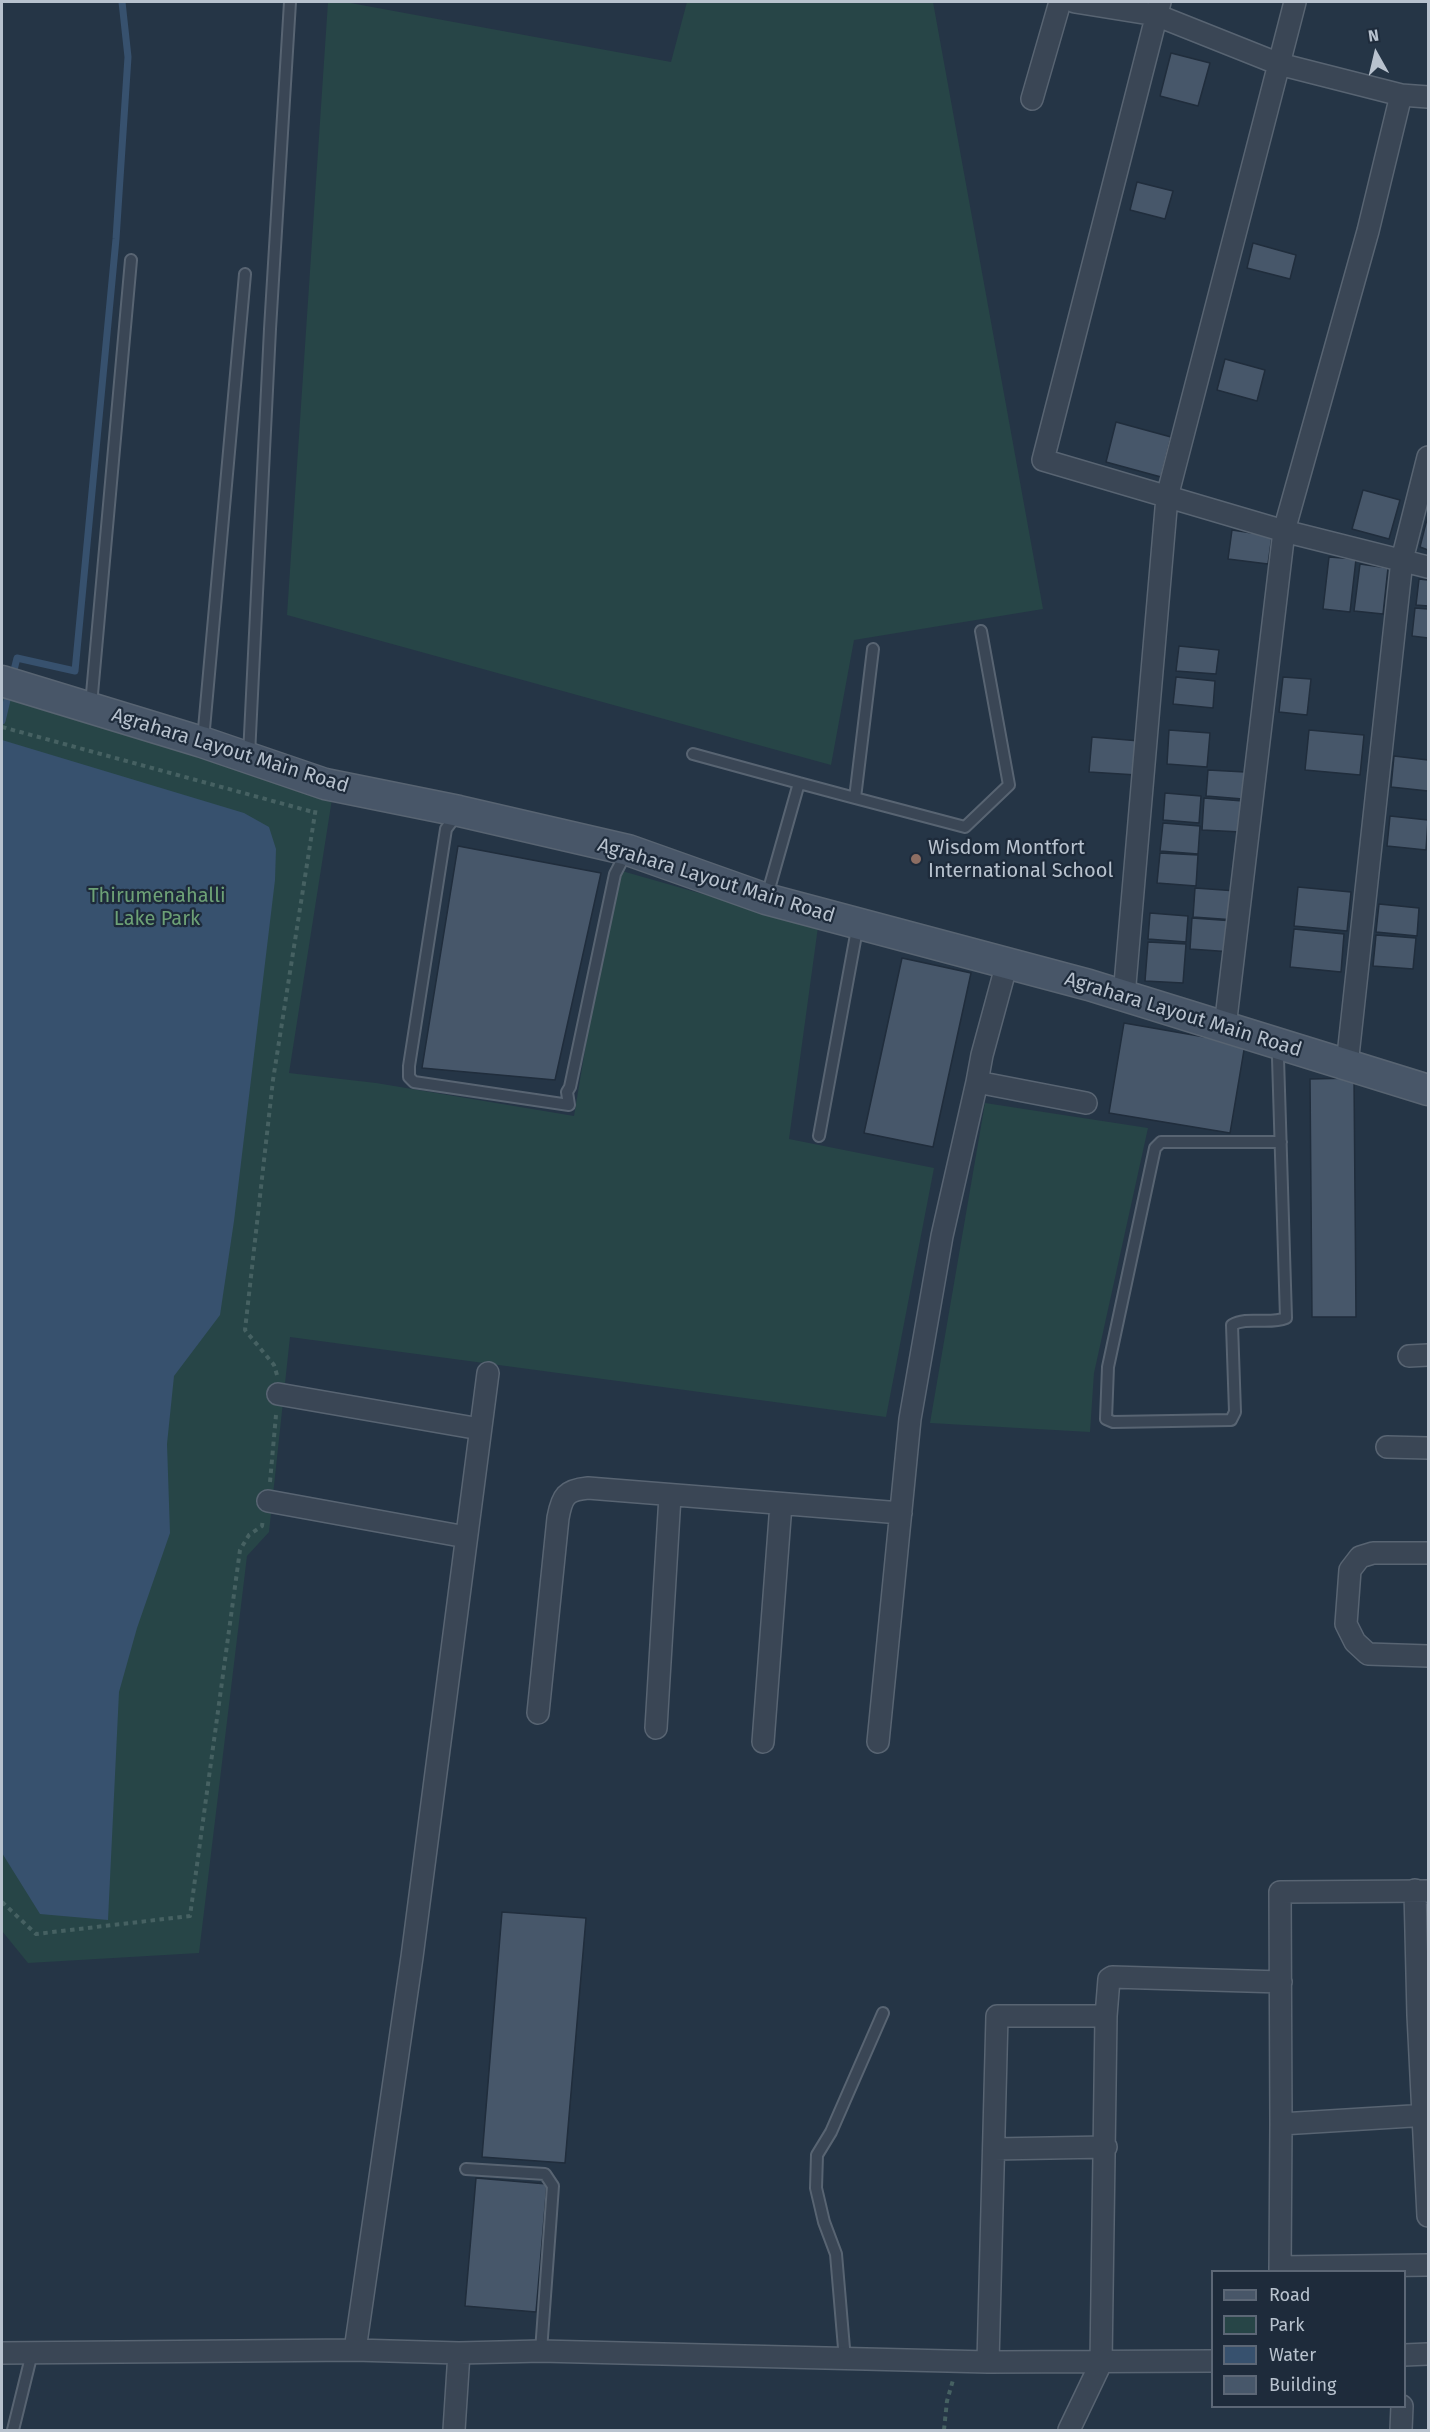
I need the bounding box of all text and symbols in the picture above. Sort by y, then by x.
north arrow [1346,24,1406,84]
text: N [1367,26,1380,46]
street label: Agrahara Layout Main Road [109,703,351,799]
street label: Agrahara Layout Main Road [595,833,837,929]
place label: Wisdom Montfort International School [928,836,1113,883]
marker: Wisdom Montfort International School [909,852,923,866]
park label: Thirumenahalli Lake Park [88,884,226,931]
street label: Agrahara Layout Main Road [1062,967,1304,1063]
legend [1211,2270,1406,2408]
text: Road [1269,2284,1311,2306]
text: Park [1269,2314,1304,2336]
text: Water [1269,2344,1316,2366]
text: Building [1269,2374,1336,2396]

